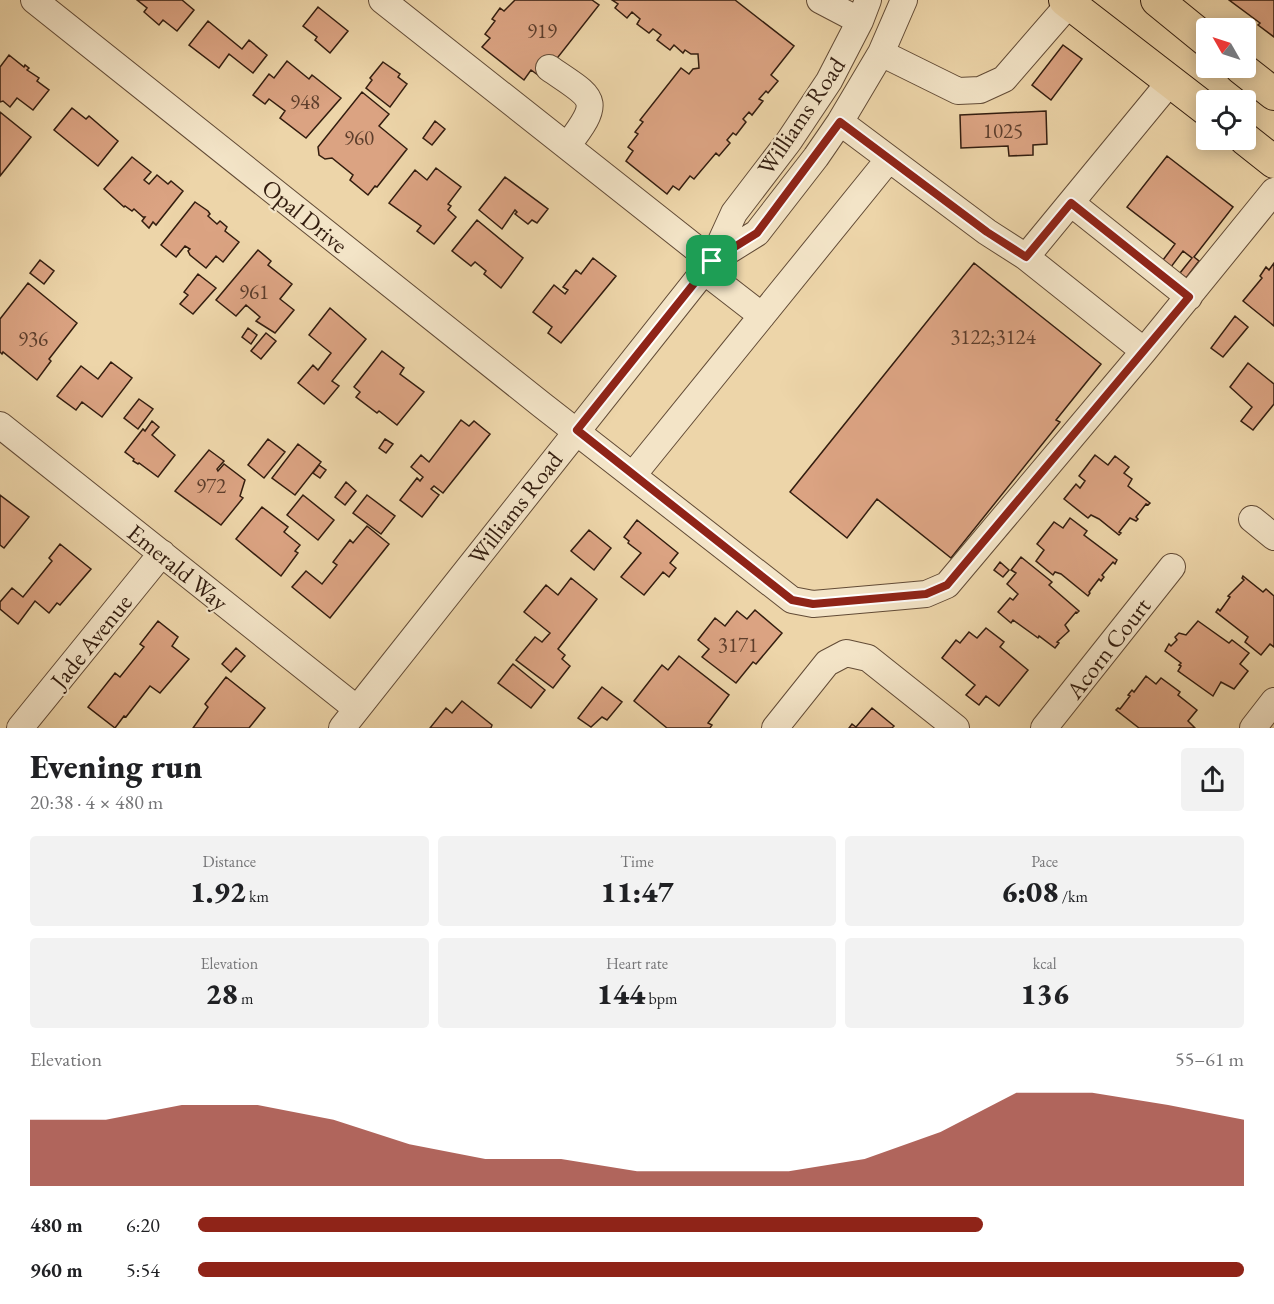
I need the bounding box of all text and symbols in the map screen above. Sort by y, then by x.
house number: 919 [527,17,557,44]
north arrow [1196,18,1256,78]
map controls [1196,18,1256,150]
street label: Williams Road [750,50,852,181]
house number: 948 [290,88,320,115]
button: locate [1196,90,1256,150]
house number: 1025 [983,117,1023,144]
house number: 960 [344,124,374,151]
street label: Opal Drive [256,172,354,260]
pin [686,235,737,286]
icon: arrive [695,244,728,277]
house number: 961 [239,278,269,305]
house number: 3122;3124 [950,323,1037,350]
house number: 936 [18,325,48,352]
street label: Williams Road [461,444,570,571]
house number: 972 [196,472,226,499]
street label: Emerald Way [121,517,235,618]
street label: Jade Avenue [42,587,139,696]
street label: Acorn Court [1058,591,1158,706]
house number: 3171 [718,631,758,658]
text: Evening run [30,745,202,788]
button: share [1181,748,1244,811]
text: 20:38 · 4 × 480 m [30,789,163,815]
text: Distance [203,851,256,872]
text: Time [620,851,654,872]
text: Pace [1031,851,1058,872]
text: 1.92 [190,872,246,911]
text: 11:47 [600,872,674,911]
text: 6:08 [1001,872,1059,911]
text: km [246,886,269,907]
text: /km [1059,886,1088,907]
text: Elevation [201,953,258,974]
text: Heart rate [606,953,668,974]
text: kcal [1033,953,1057,974]
text: 28 [205,974,238,1013]
text: 144 [597,974,645,1013]
text: 136 [1020,974,1069,1013]
text: m [238,988,253,1009]
text: bpm [645,988,677,1009]
text: Elevation [30,1046,102,1072]
text: 55–61 m [1175,1046,1244,1072]
text: 480 m [30,1212,83,1238]
text: 6:20 [126,1212,160,1238]
text: 960 m [30,1257,83,1283]
text: 5:54 [126,1257,160,1283]

